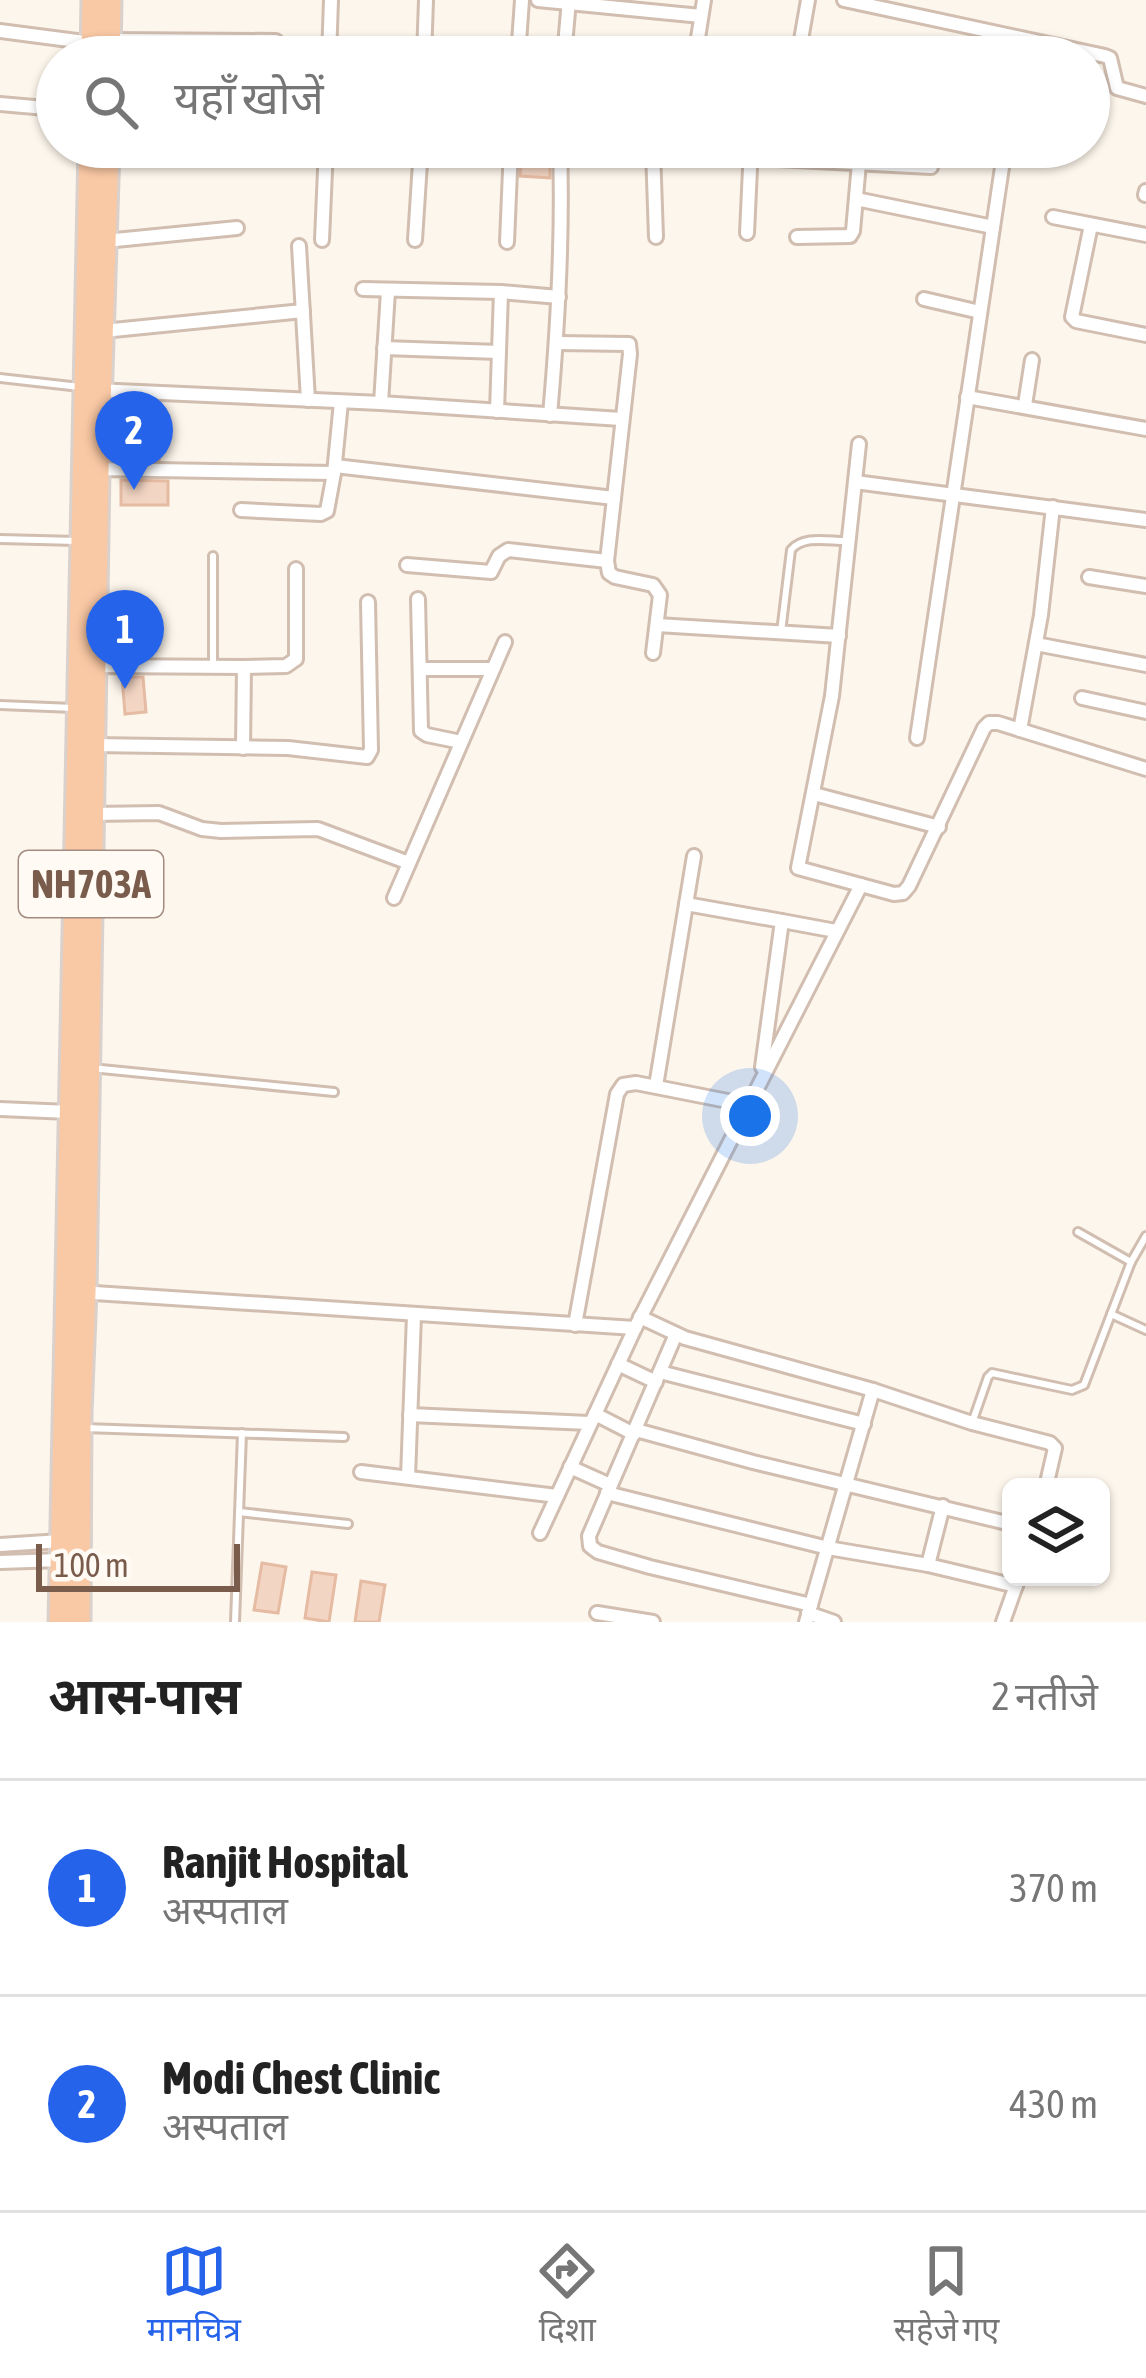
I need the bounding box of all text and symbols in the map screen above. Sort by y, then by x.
search box [36,36,1110,168]
icon: search [78,69,144,135]
text: यहाँ खोजें [174,72,324,124]
pin: 2 [95,391,173,490]
pin: 1 [86,590,164,689]
road number: NH703A [19,851,163,917]
your location [720,1086,780,1146]
map controls [1002,1478,1110,1586]
button: layers [1002,1478,1110,1586]
scale bar [36,1538,240,1591]
text: 100 m [54,1546,129,1584]
text: आस-पास [48,1666,241,1725]
text: 2 नतीजे [991,1674,1098,1718]
text: Ranjit Hospital [162,1836,408,1888]
text: 1 [78,1866,96,1910]
text: 370 m [1010,1866,1098,1910]
text: अस्पताल [162,1888,288,1932]
text: Modi Chest Clinic [162,2052,440,2104]
text: 2 [78,2082,96,2126]
text: 430 m [1010,2082,1098,2126]
text: अस्पताल [162,2104,288,2148]
tab: मानचित्र [147,2238,241,2354]
tab: दिशा [534,2238,600,2354]
tab: सहेजे गए [894,2238,999,2354]

